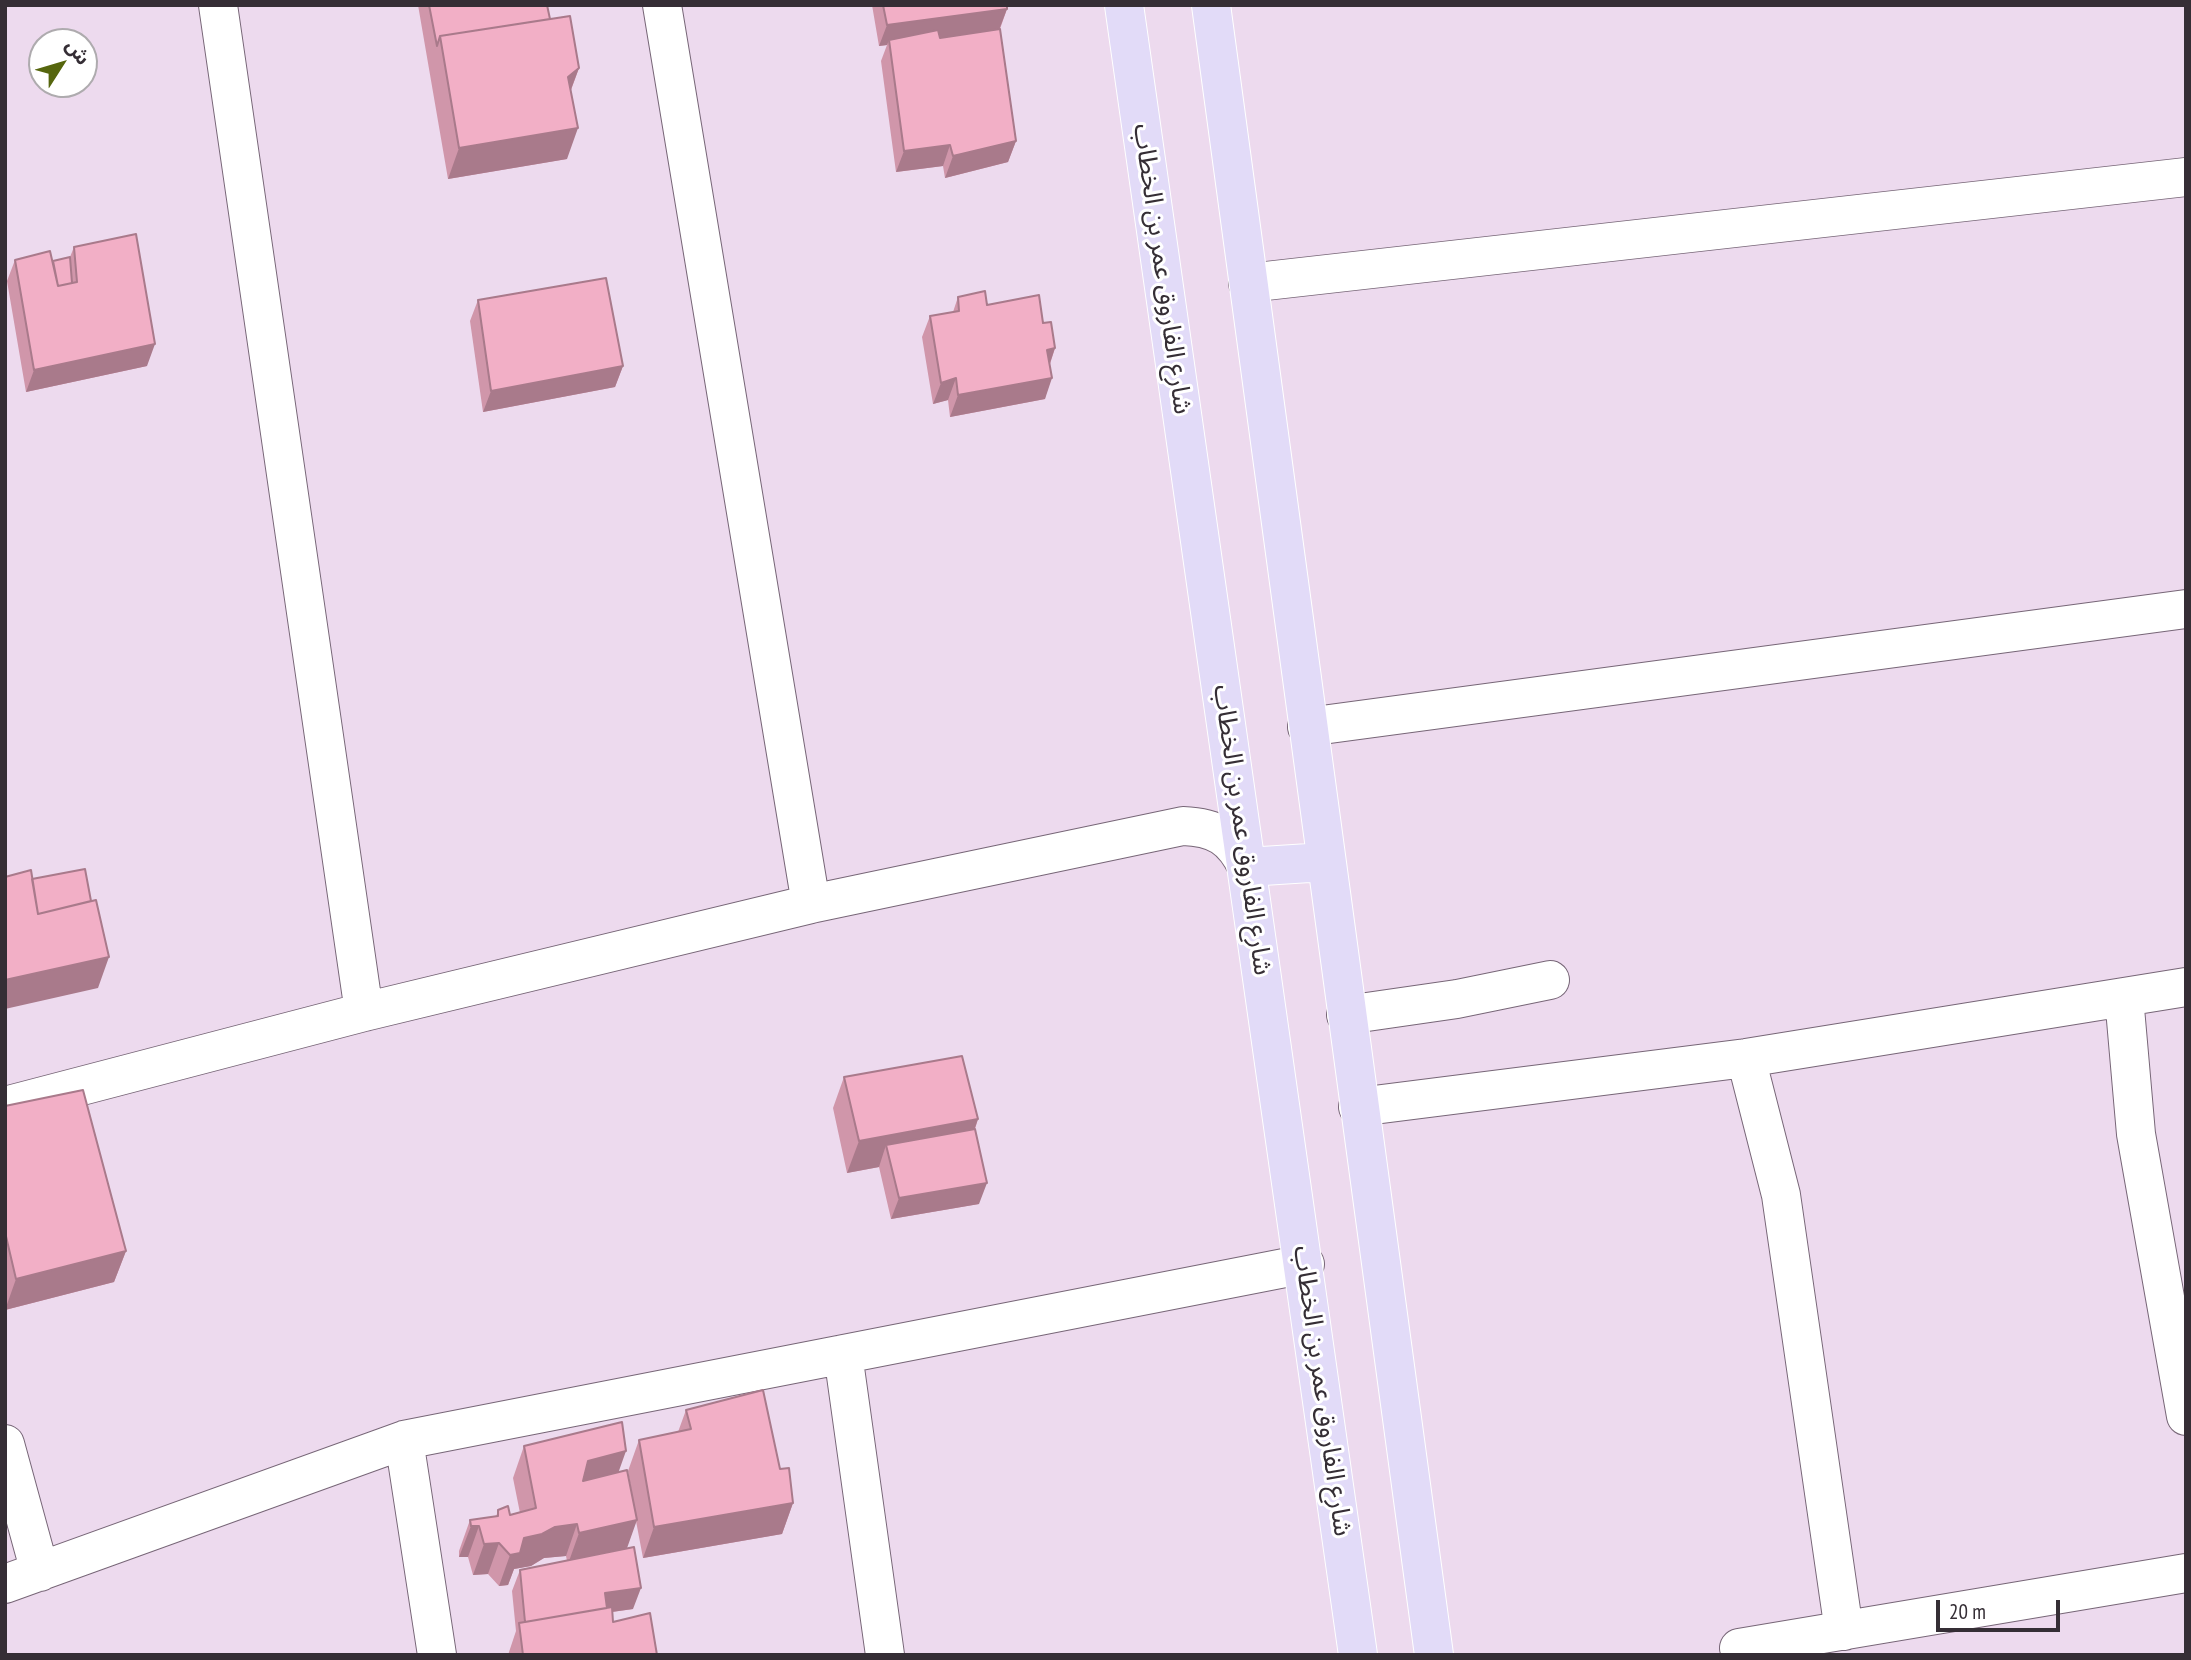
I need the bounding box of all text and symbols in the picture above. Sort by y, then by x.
north arrow [28,28,98,98]
text: ش [61,34,96,69]
street label: شارع الفاروق عمر بن الخطاب [1126,122,1198,416]
street label: شارع الفاروق عمر بن الخطاب [1206,683,1278,977]
street label: شارع الفاروق عمر بن الخطاب [1286,1244,1358,1538]
scale bar [1939,1586,2063,1630]
text: 20 m [1949,1598,1986,1625]

